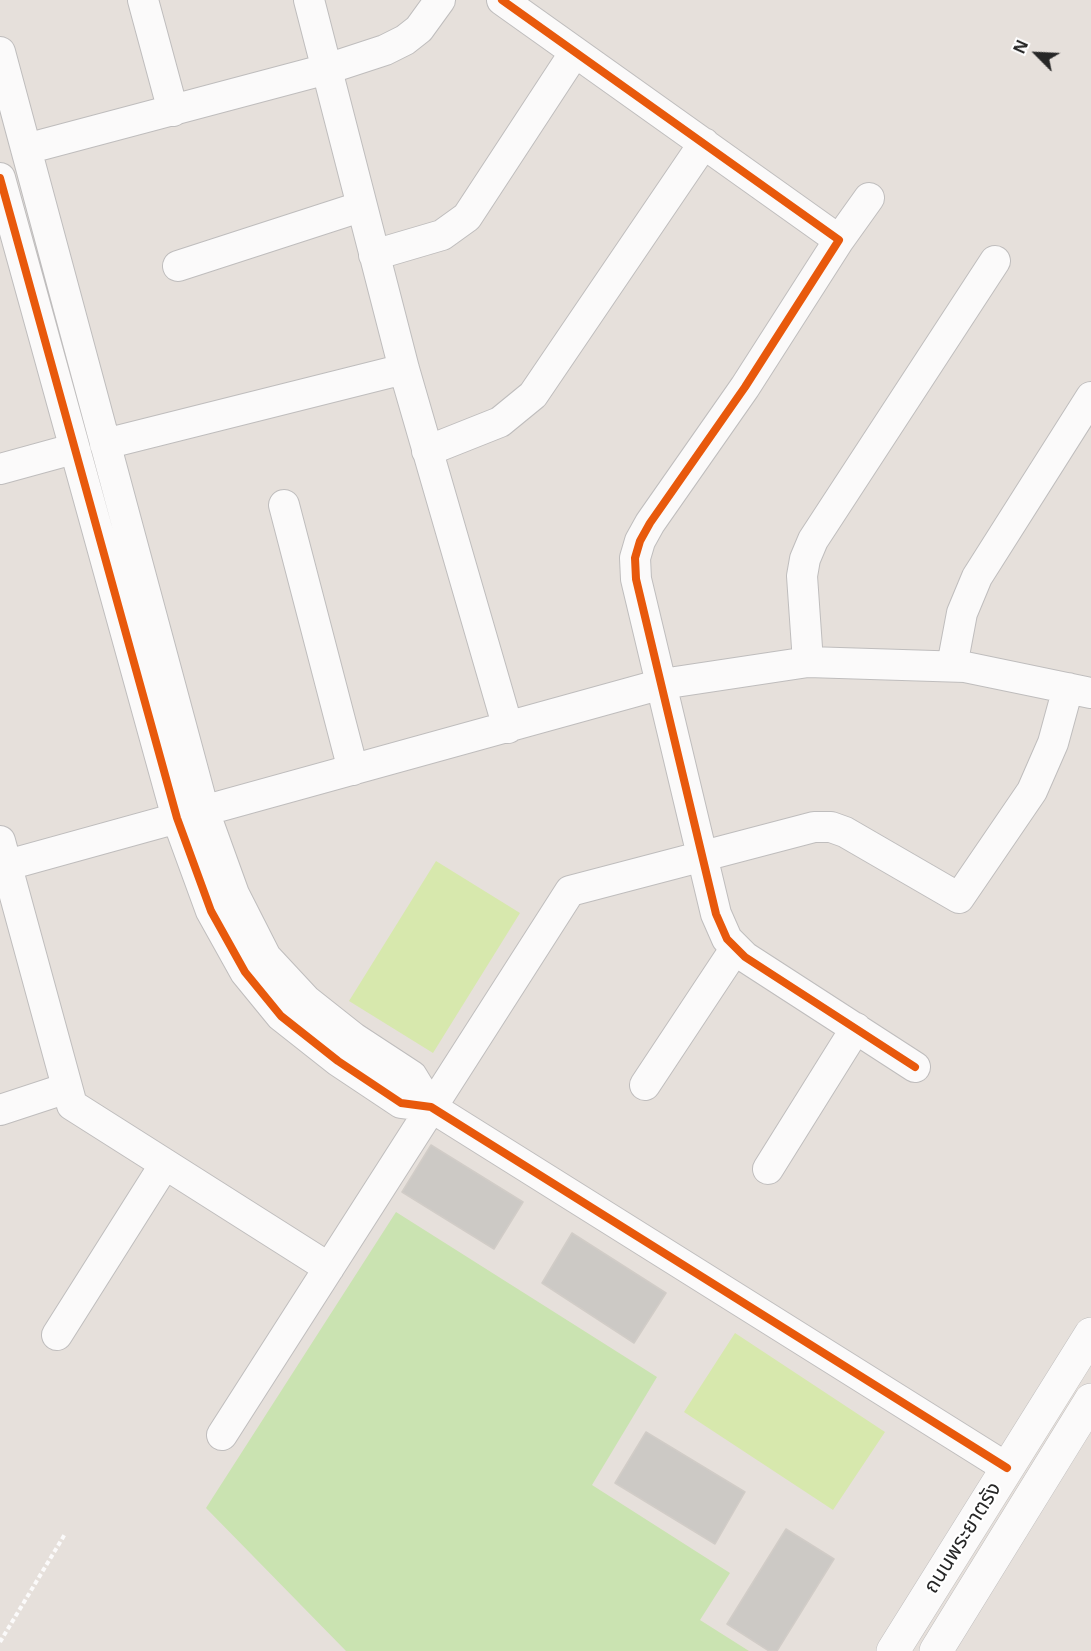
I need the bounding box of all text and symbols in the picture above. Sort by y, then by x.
north arrow [1007,24,1067,84]
text: N [1008,36,1033,57]
street label: ถนนพระยาตรัง [919,1478,1007,1598]

